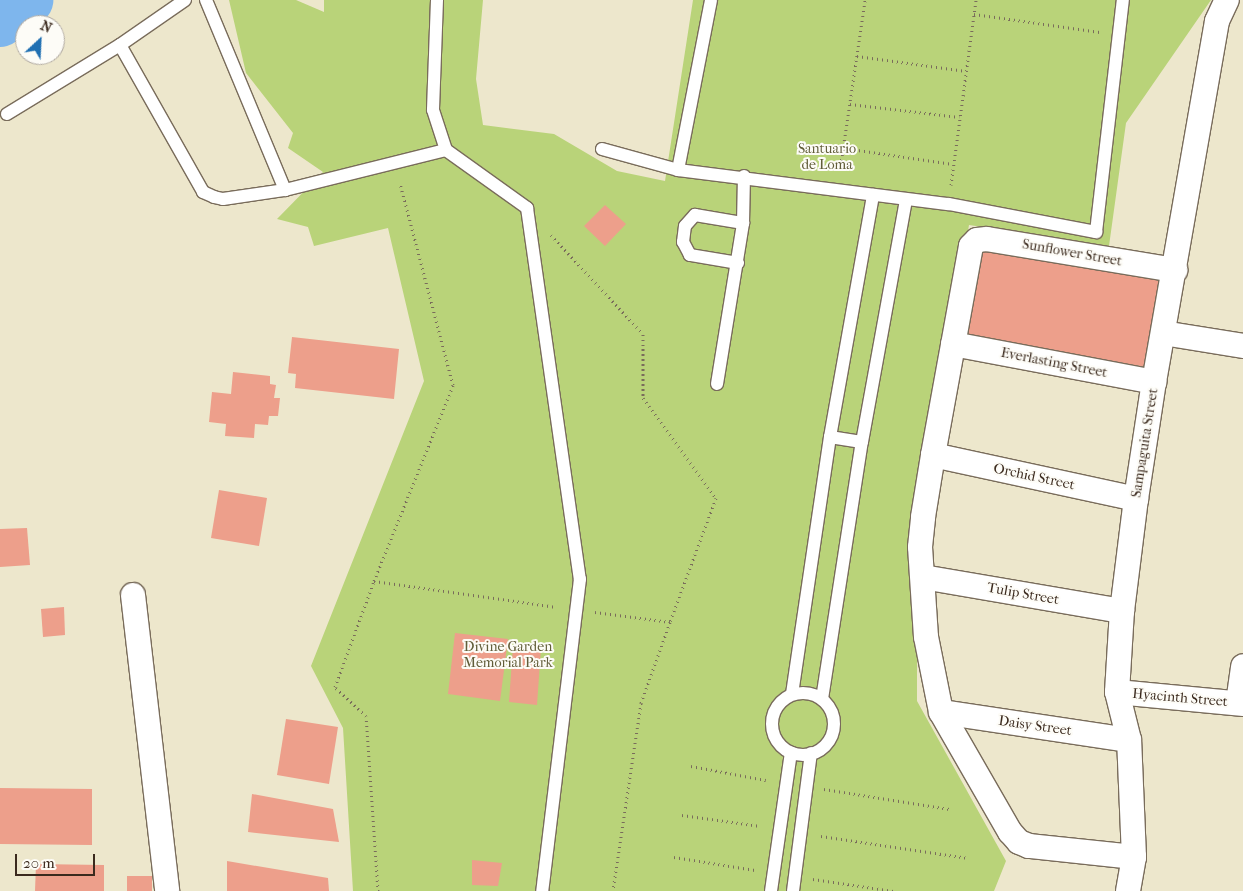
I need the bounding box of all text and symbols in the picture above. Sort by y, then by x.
north arrow [15,15,65,65]
text: N [38,17,55,37]
park label: Santuario de Loma [798,141,856,174]
street label: Sunflower Street [1021,236,1123,270]
street label: Everlasting Street [999,344,1109,382]
street label: Sampaguita Street [1128,387,1162,499]
street label: Orchid Street [992,460,1076,494]
street label: Tulip Street [986,579,1060,609]
park label: Divine Garden Memorial Park [463,639,553,672]
street label: Hyacinth Street [1132,685,1228,711]
street label: Daisy Street [997,713,1073,739]
scale bar [18,844,98,876]
text: 20 m [23,854,55,872]

